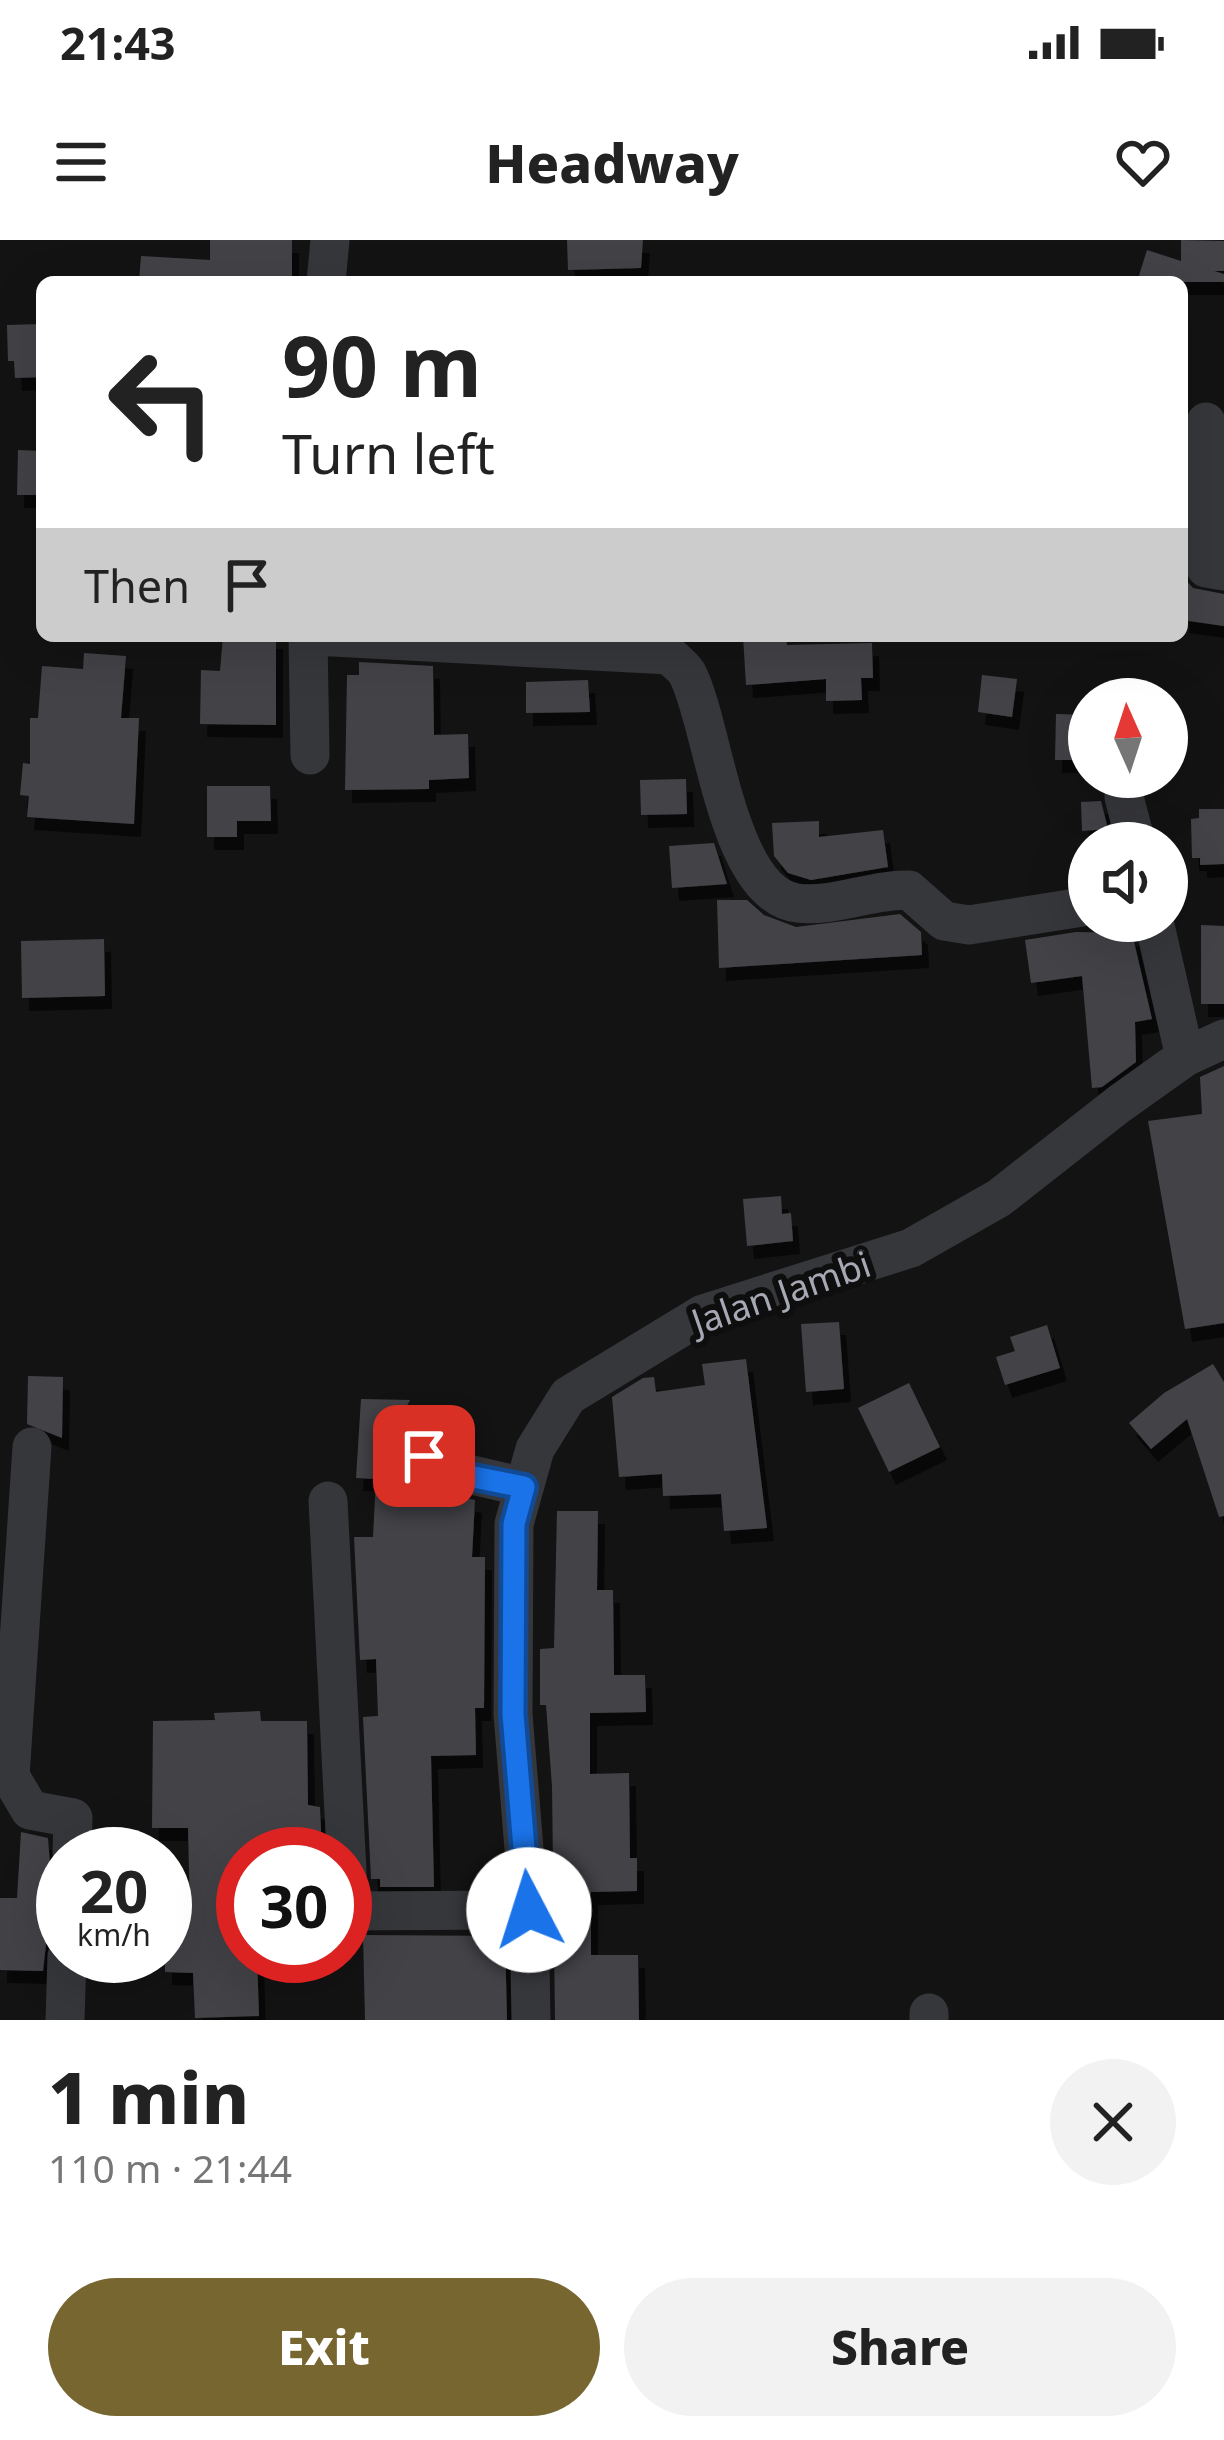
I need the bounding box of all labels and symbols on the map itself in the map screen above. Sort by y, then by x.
north arrow [1068,678,1188,798]
street label: Jalan Jambi [682,1239,877,1347]
pin [373,1405,475,1507]
speed limit sign: 30 [216,1827,372,1983]
position arrow [466,1847,592,1973]

